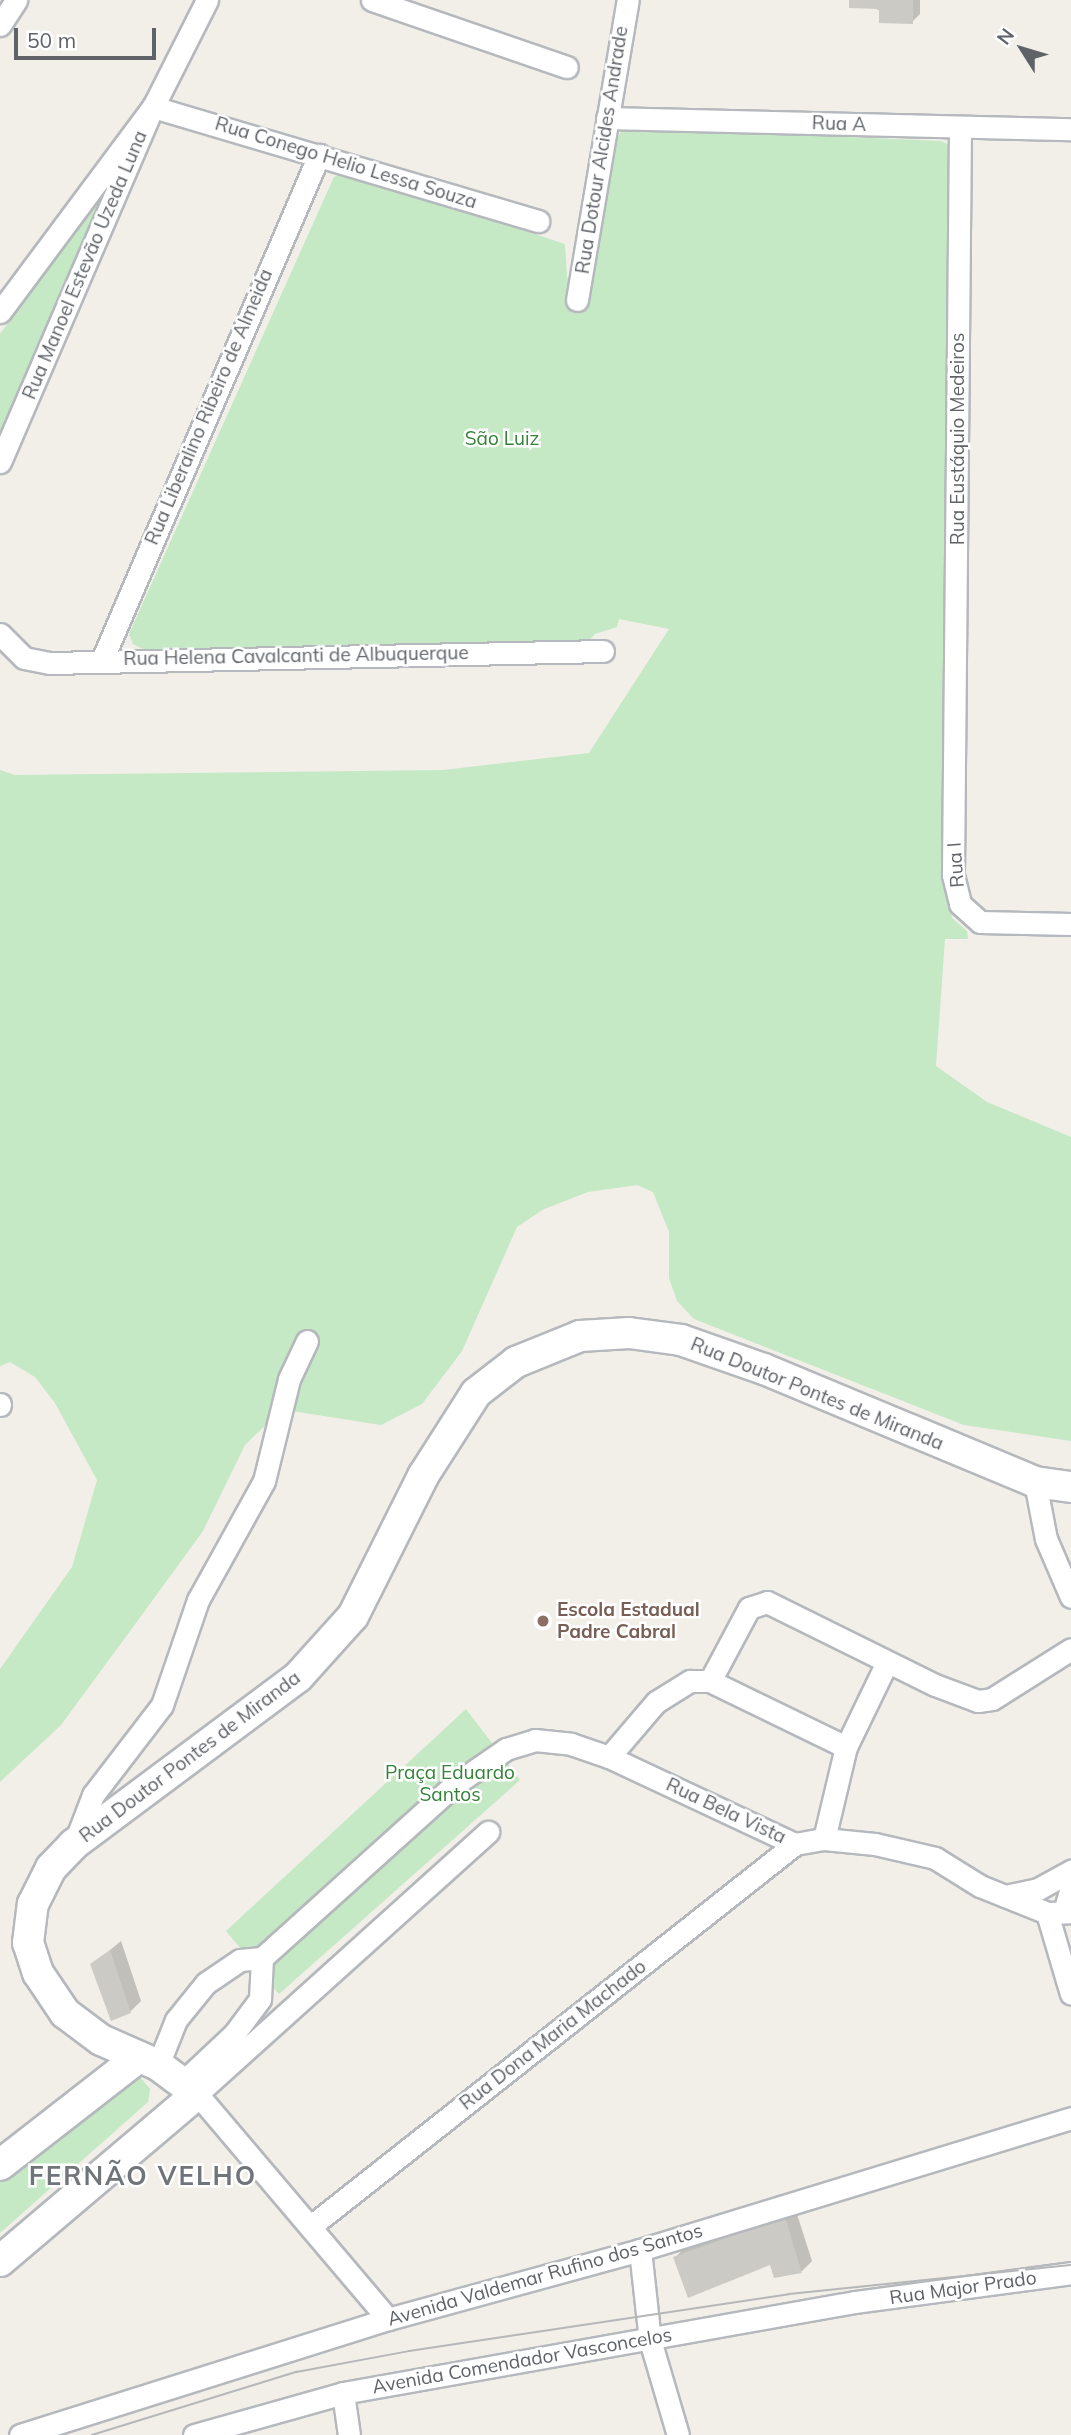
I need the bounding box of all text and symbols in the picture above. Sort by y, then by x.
scale bar [18,14,159,58]
north arrow [987,14,1057,84]
text: N [991,23,1019,49]
street label: Rua Dotour Alcides Andrade [571,24,633,276]
text: 50 m [27,27,76,53]
street label: Rua Conego Helio Lessa Souza [212,112,480,214]
street label: Rua A [811,112,867,136]
street label: Rua Manoel Estevão Uzeda Luna [18,127,152,403]
street label: Rua Liberalino Ribeiro de Almeida [140,266,278,548]
street label: Rua Eustáquio Medeiros [947,333,969,545]
park label: São Luiz [465,428,539,450]
street label: Rua Helena Cavalcanti de Albuquerque [123,642,469,670]
street label: Rua I [943,842,969,888]
street label: Rua Doutor Pontes de Miranda [687,1333,947,1455]
place label: Escola Estadual Padre Cabral [557,1599,700,1643]
marker: Escola Estadual Padre Cabral [535,1613,551,1629]
street label: Rua Doutor Pontes de Miranda [75,1666,305,1848]
park label: Praça Eduardo Santos [385,1762,515,1806]
street label: Rua Bela Vista [662,1773,790,1849]
street label: Rua Dona Maria Machado [455,1955,651,2115]
district label: FERNÃO VELHO [30,2160,256,2192]
street label: Avenida Valdemar Rufino dos Santos [385,2219,705,2331]
street label: Rua Major Prado [888,2266,1038,2310]
street label: Avenida Comendador Vasconcelos [370,2323,674,2399]

